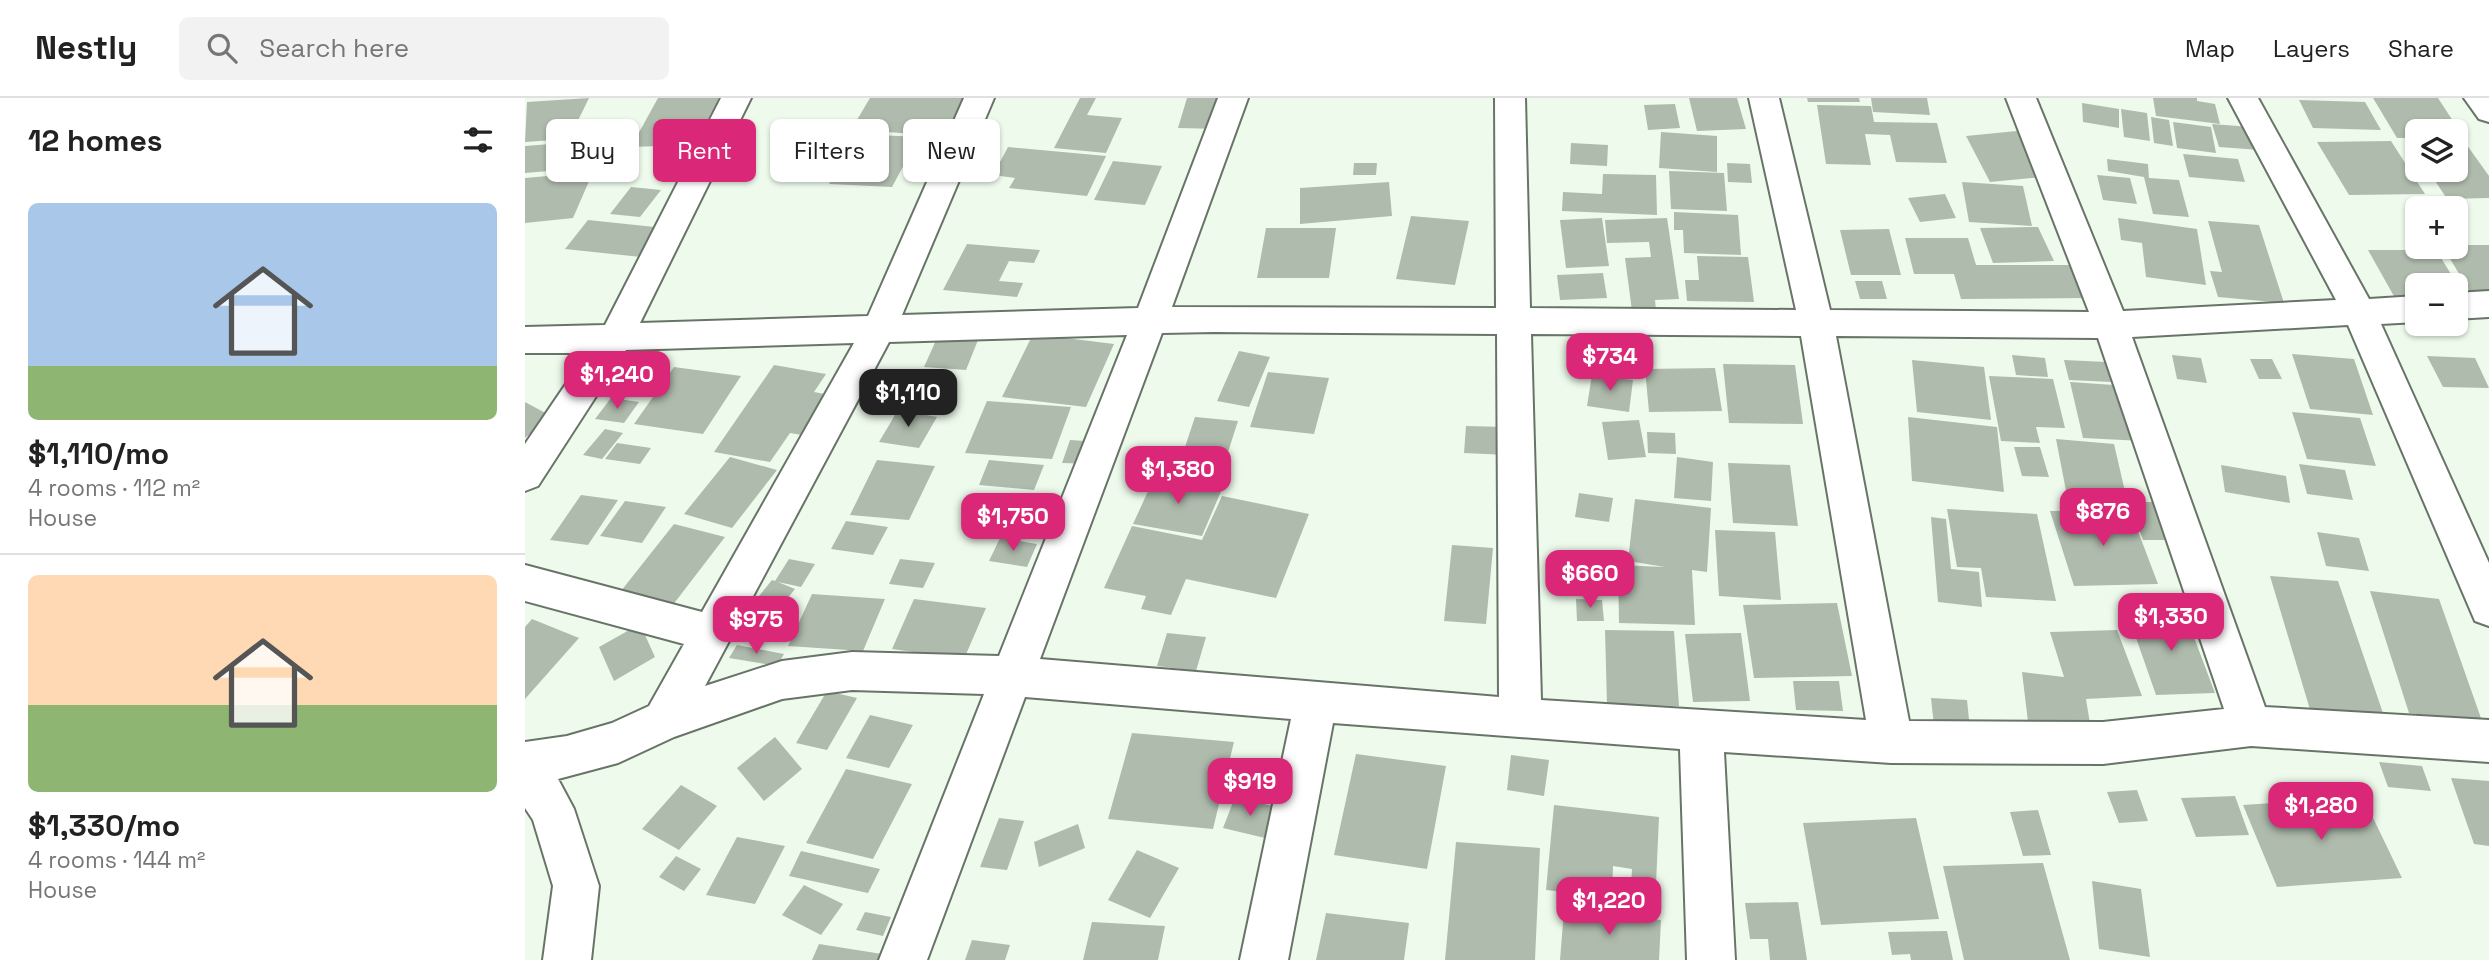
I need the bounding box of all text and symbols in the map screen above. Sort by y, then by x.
search box [179,17,669,80]
text: Nestly [35,27,137,69]
icon: search [203,29,241,67]
text: Search here [259,31,409,65]
text: Map [2185,33,2235,64]
text: Layers [2273,33,2350,64]
text: Share [2388,33,2454,64]
chip: Buy [546,119,639,182]
chip: Rent [653,119,756,182]
chip: Filters [770,119,889,182]
chip: New [903,119,1000,182]
map controls [2405,119,2468,336]
button: layers [2405,119,2468,182]
text: 12 homes [28,121,163,160]
icon: filters [459,121,497,159]
button: + [2405,196,2468,259]
icon: home [200,248,326,374]
button: − [2405,273,2468,336]
pin: $734 [1569,334,1651,393]
text: $734 [1582,341,1638,371]
pin: $1,240 [560,352,674,411]
text: $1,240 [580,359,654,389]
pin: $1,110 [851,370,965,429]
text: $1,110 [875,377,941,407]
text: $1,110/mo [28,434,169,473]
pin: $1,380 [1121,446,1235,506]
text: $1,380 [1141,454,1215,484]
text: 4 rooms · 112 m² [28,473,200,503]
pin: $876 [2062,489,2144,548]
pin: $1,750 [956,494,1070,553]
text: $876 [2076,496,2130,526]
text: $1,750 [977,501,1049,531]
text: House [28,503,97,533]
pin: $660 [1549,550,1631,610]
text: $660 [1561,558,1619,588]
pin: $1,330 [2114,594,2228,653]
pin: $975 [715,596,797,656]
text: $1,330 [2134,601,2208,631]
text: $975 [729,604,783,634]
icon: home [200,620,326,746]
pin: $919 [1209,758,1291,818]
text: $919 [1224,766,1276,796]
pin: $1,280 [2264,782,2378,842]
text: $1,280 [2284,790,2358,820]
text: $1,330/mo [28,806,180,845]
text: 4 rooms · 144 m² [28,845,205,875]
text: House [28,875,97,905]
pin: $1,220 [1552,878,1666,937]
text: $1,220 [1572,885,1646,915]

